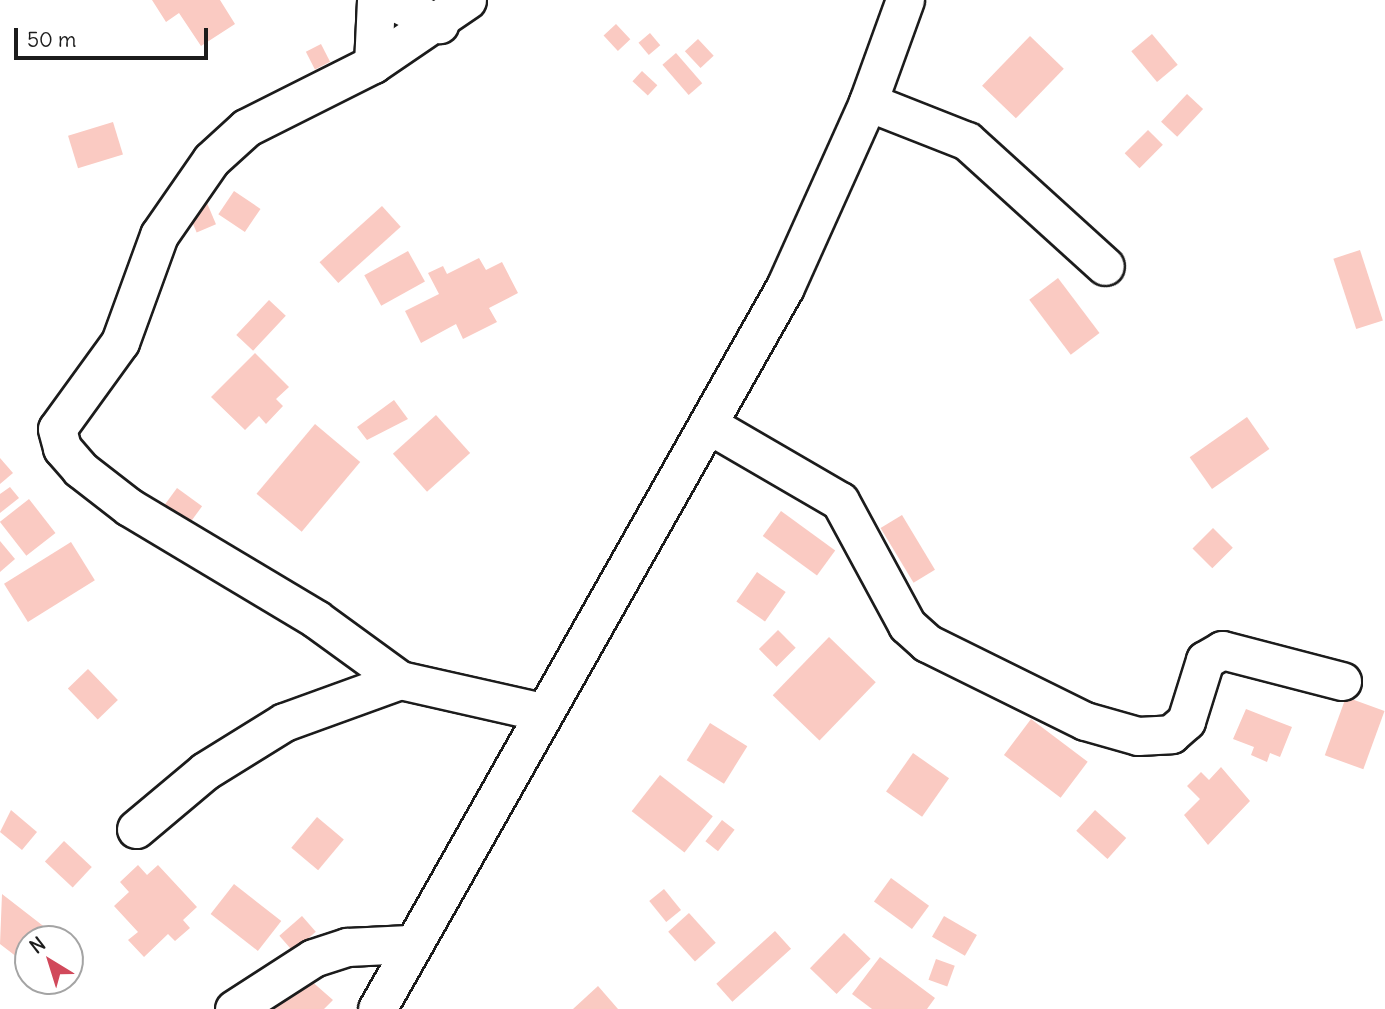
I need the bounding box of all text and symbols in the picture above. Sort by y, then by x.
scale bar [18,14,212,58]
text: 50 m [27,26,76,53]
north arrow [14,925,84,995]
text: N [25,932,50,959]

